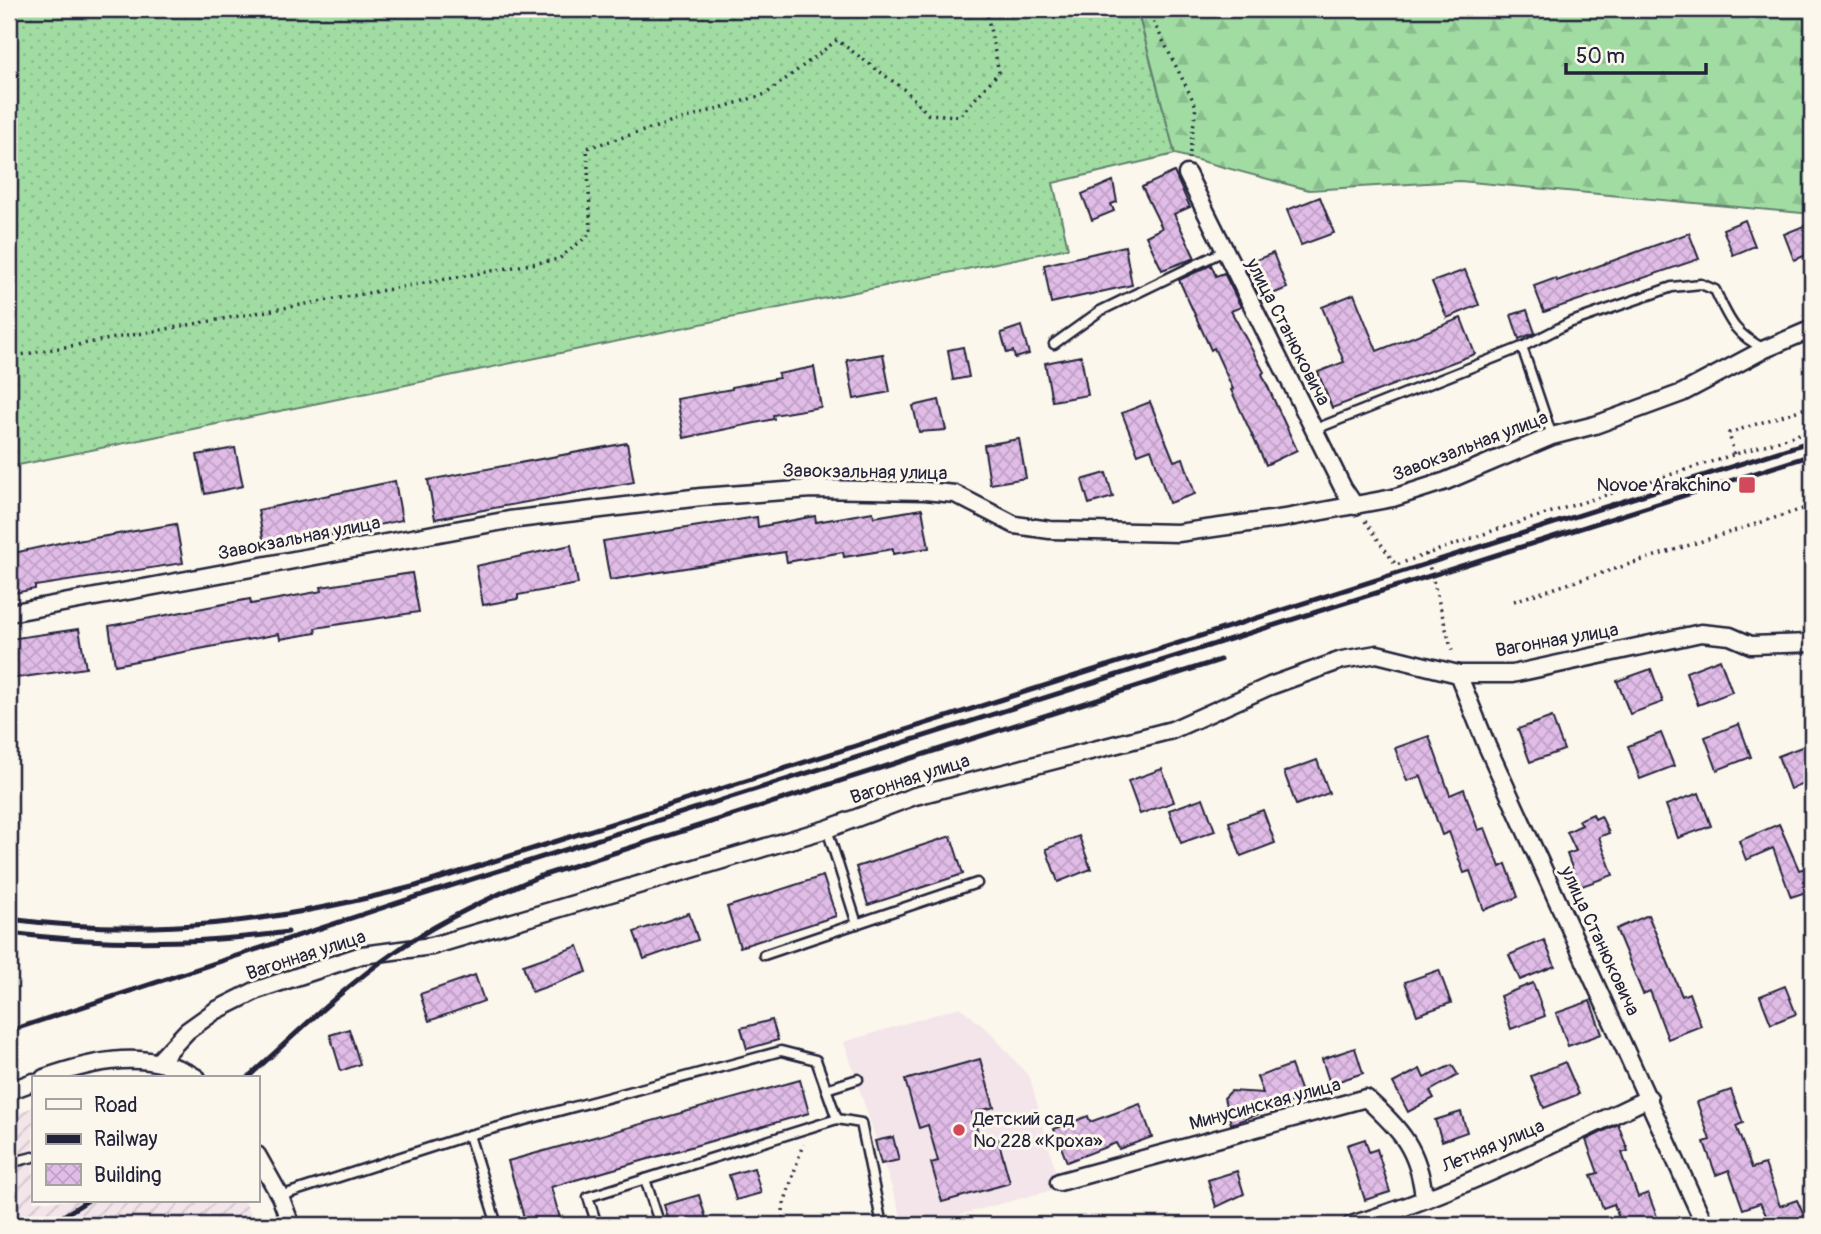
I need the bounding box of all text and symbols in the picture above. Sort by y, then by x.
scale bar [1566,32,1706,76]
text: 50 m [1576,43,1625,70]
street label: улица Станюковича [1240,253,1336,410]
street label: Завокзальная улица [1389,405,1551,487]
street label: Завокзальная улица [782,459,948,485]
place label: Novoe Arakchino [1597,473,1731,497]
marker: Novoe Arakchino [1737,475,1757,495]
street label: Завокзальная улица [216,510,382,566]
street label: Вагонная улица [1494,617,1621,663]
street label: Вагонная улица [847,748,973,810]
street label: улица Станюковича [1554,862,1645,1020]
street label: Вагонная улица [243,924,369,986]
street label: Минусинская улица [1187,1072,1344,1136]
legend [32,1076,259,1202]
text: Road [94,1092,138,1119]
place label: Детский сад № 228 «Кроха» [972,1107,1103,1153]
street label: Летняя улица [1437,1114,1548,1179]
marker: Детский сад № 228 «Кроха» [951,1122,967,1138]
text: Railway [94,1126,158,1153]
text: Building [94,1162,161,1189]

